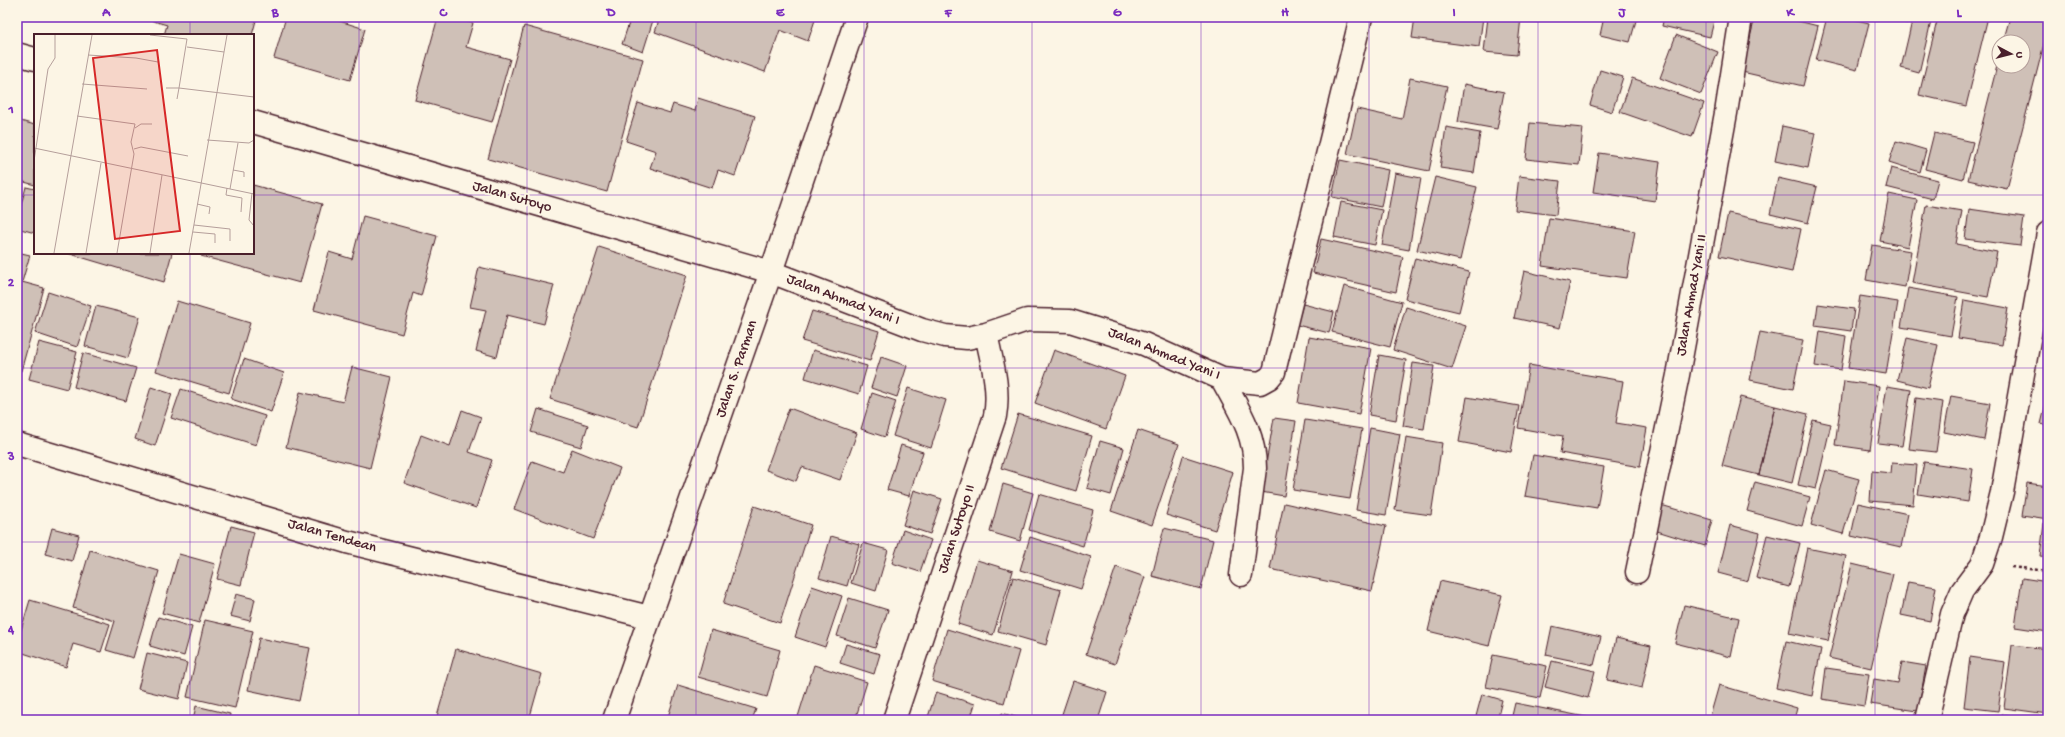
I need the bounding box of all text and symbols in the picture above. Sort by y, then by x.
text: A [101,6,111,21]
text: B [271,6,280,21]
text: C [438,6,448,21]
text: D [606,6,616,21]
text: E [776,6,785,21]
text: F [944,6,953,21]
text: G [1113,6,1122,21]
text: H [1281,6,1289,21]
text: I [1452,6,1456,21]
text: J [1618,6,1627,21]
text: K [1785,6,1795,21]
text: L [1957,6,1963,21]
inset map [34,34,254,254]
north arrow [1991,34,2031,74]
text: U [2013,51,2025,59]
text: 1 [7,103,14,118]
street label: Jalan Sutoyo [470,177,554,217]
street label: Jalan Ahmad Yani II [1672,233,1712,357]
street label: Jalan Ahmad Yani I [784,270,902,330]
text: 2 [8,276,15,291]
street label: Jalan S. Parman [712,318,762,420]
street label: Jalan Ahmad Yani I [1105,323,1223,385]
text: 3 [7,450,15,465]
street label: Jalan Sutoyo II [934,482,980,576]
street label: Jalan Tendean [286,515,378,557]
text: 4 [7,623,15,638]

